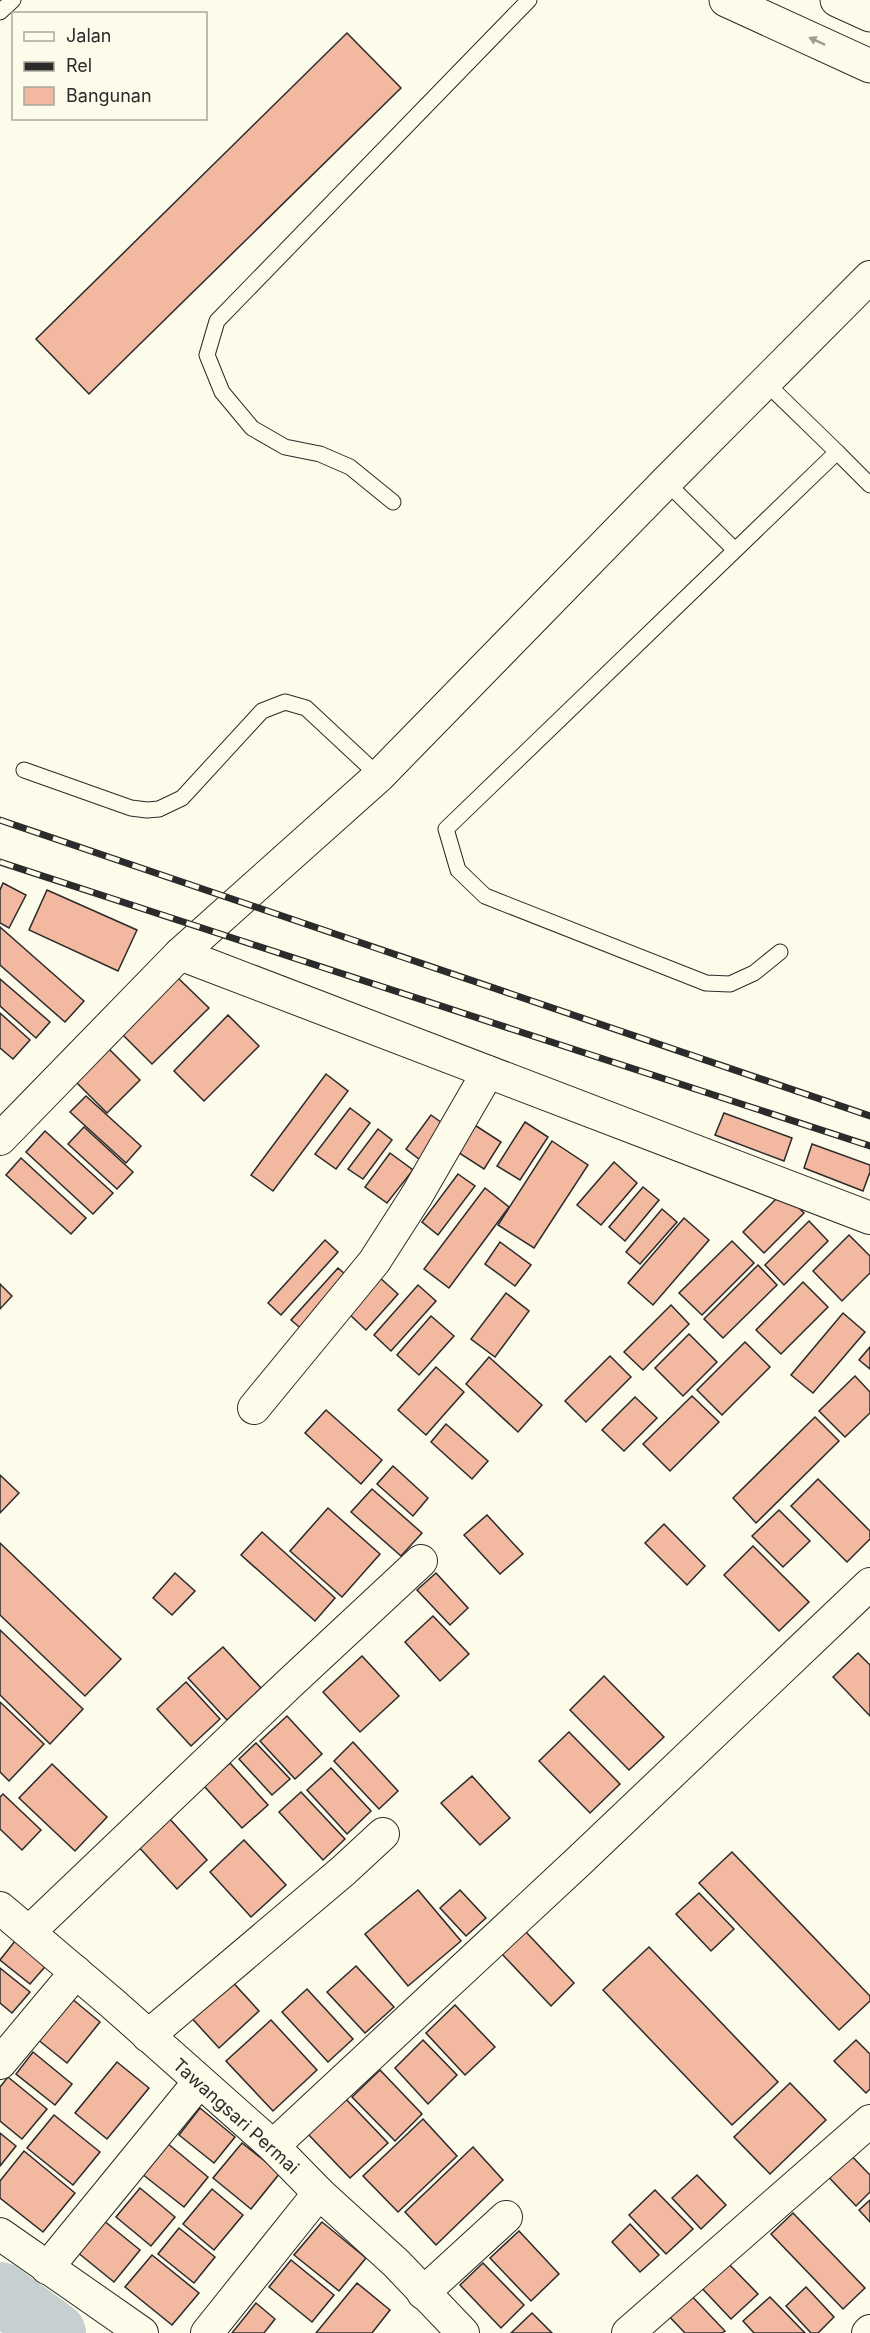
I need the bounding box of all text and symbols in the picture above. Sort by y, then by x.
legend [12,12,207,120]
text: Jalan [66,25,111,46]
one-way arrow [808,37,825,46]
text: Rel [66,55,92,76]
text: Bangunan [66,85,152,106]
street label: Tawangsari Permai [169,2054,303,2178]

